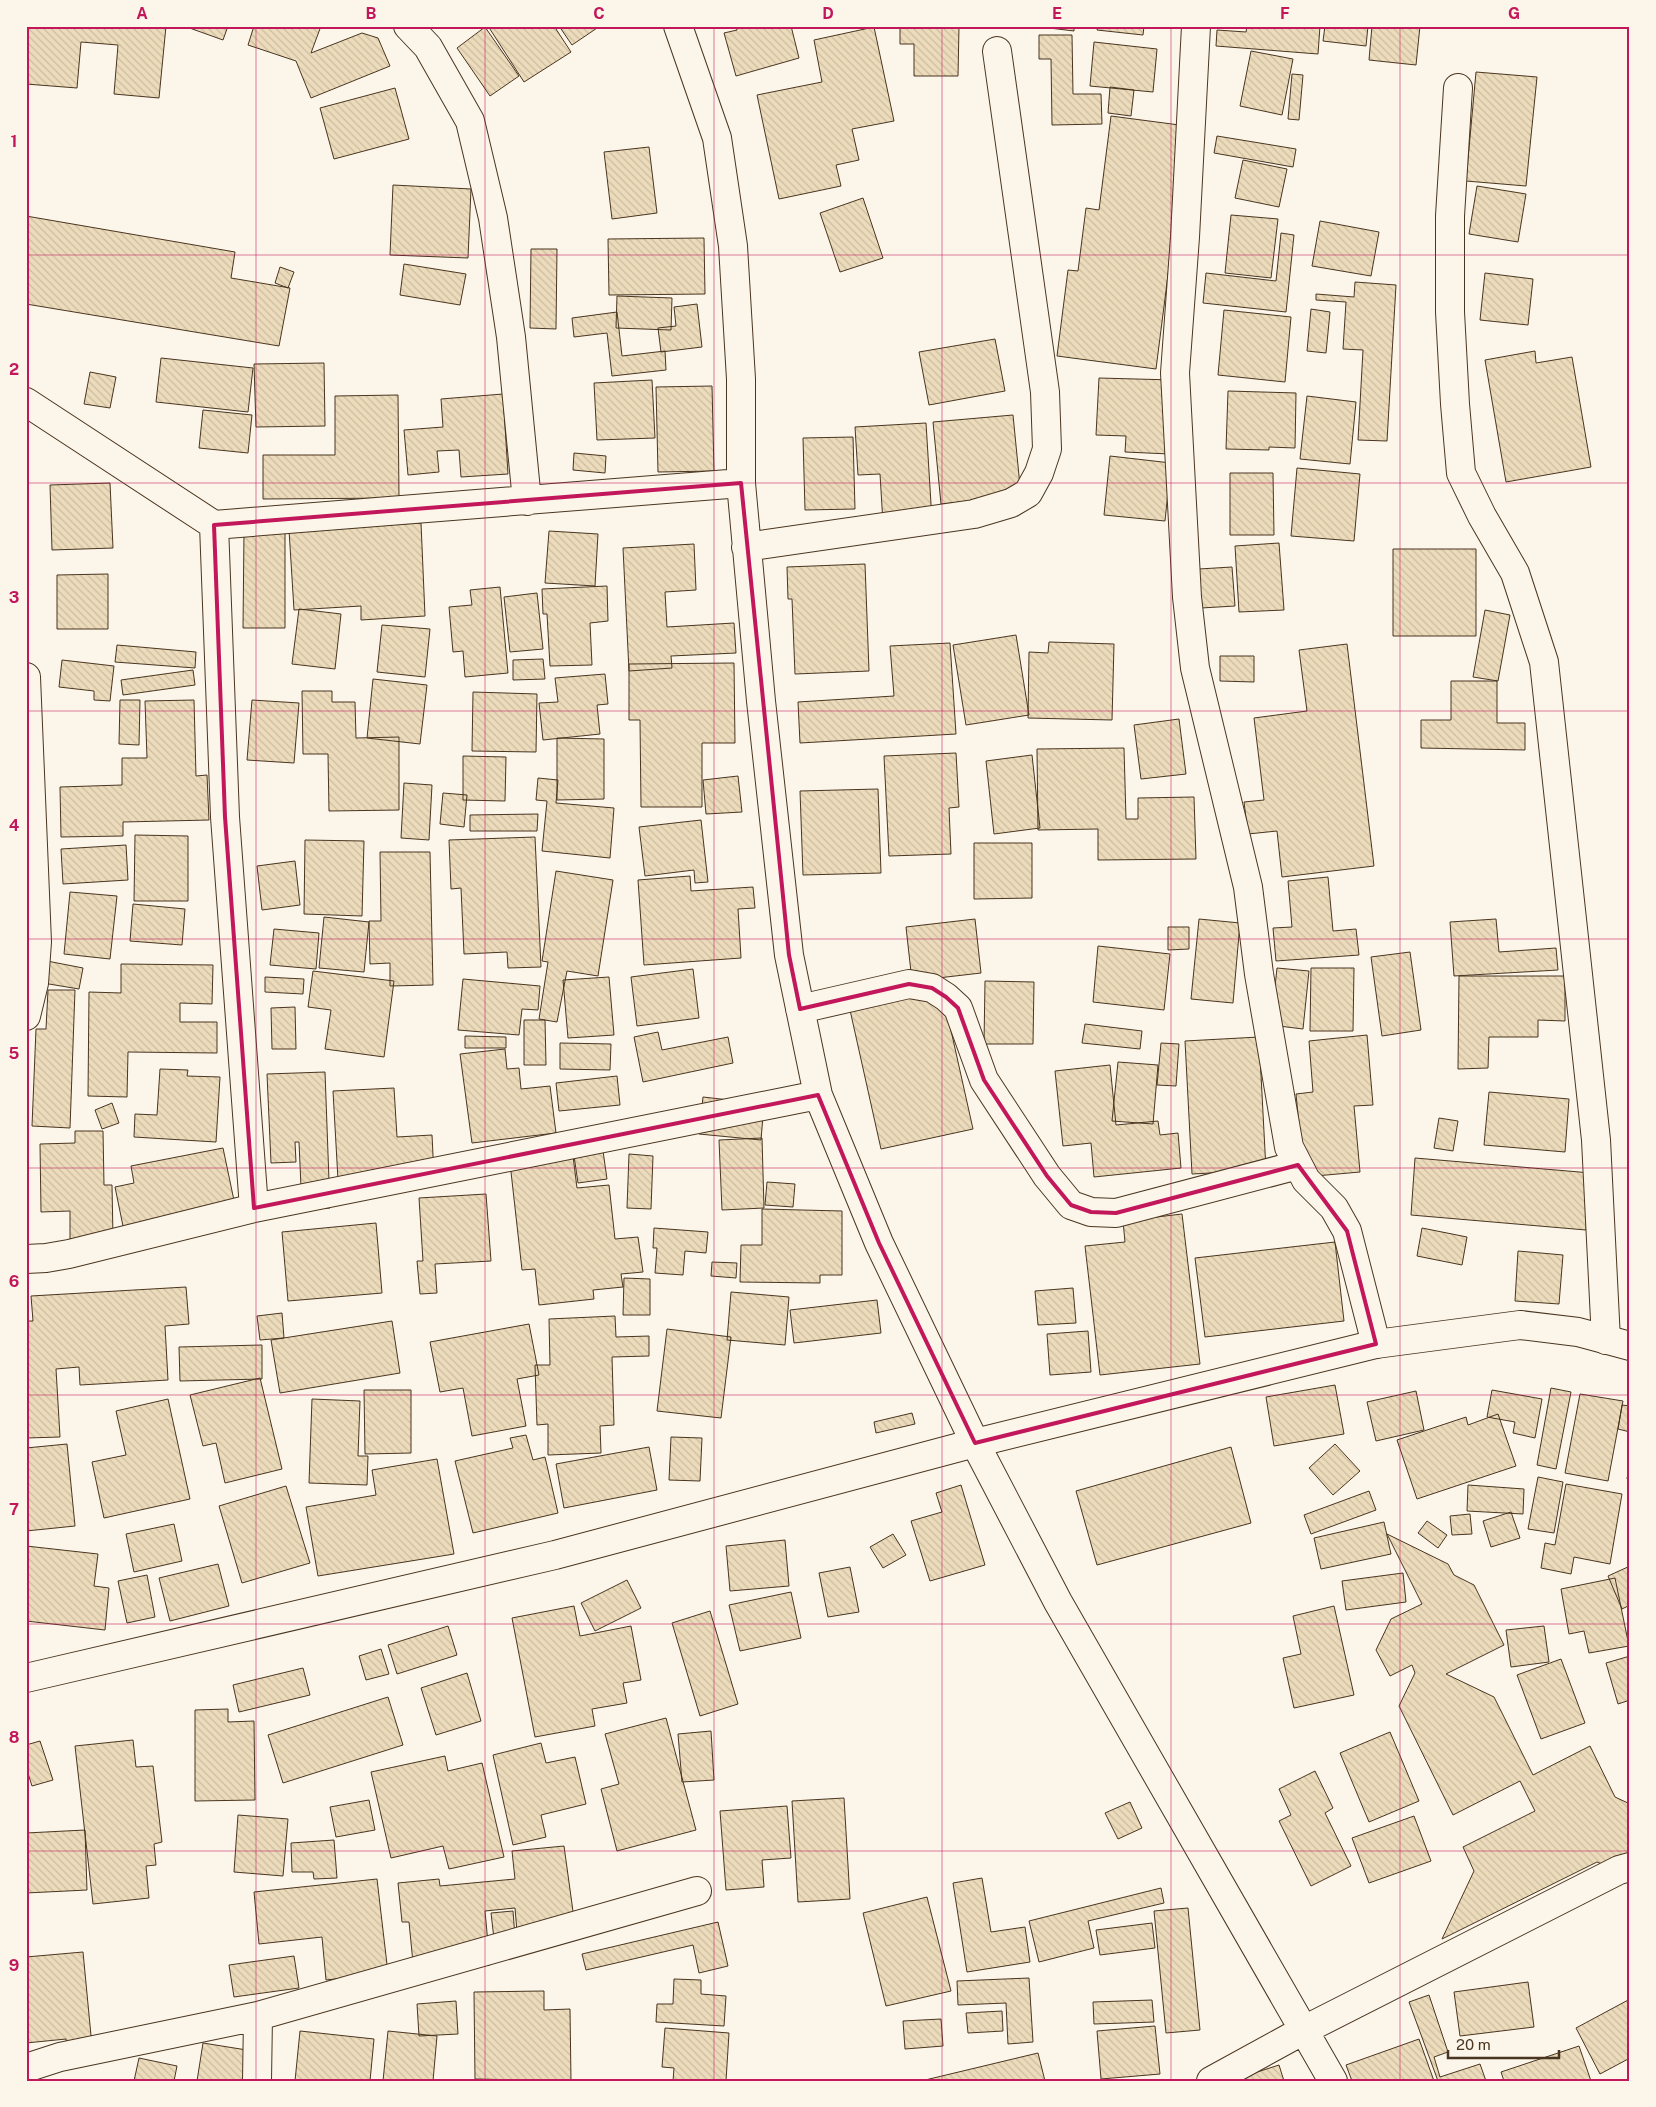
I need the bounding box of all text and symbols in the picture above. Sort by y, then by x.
text: A [136,4,148,23]
text: B [366,4,377,23]
text: C [593,4,605,23]
text: D [822,4,834,23]
text: E [1052,4,1062,23]
text: F [1280,4,1290,23]
text: G [1508,4,1520,23]
text: 1 [11,132,17,151]
text: 2 [9,360,19,379]
text: 3 [9,588,19,607]
text: 4 [9,816,20,835]
text: 5 [9,1044,20,1063]
text: 6 [9,1272,19,1291]
text: 7 [9,1500,19,1519]
text: 8 [9,1728,20,1747]
text: 9 [9,1956,19,1975]
scale bar [1448,2027,1560,2059]
text: 20 m [1456,2036,1491,2053]

